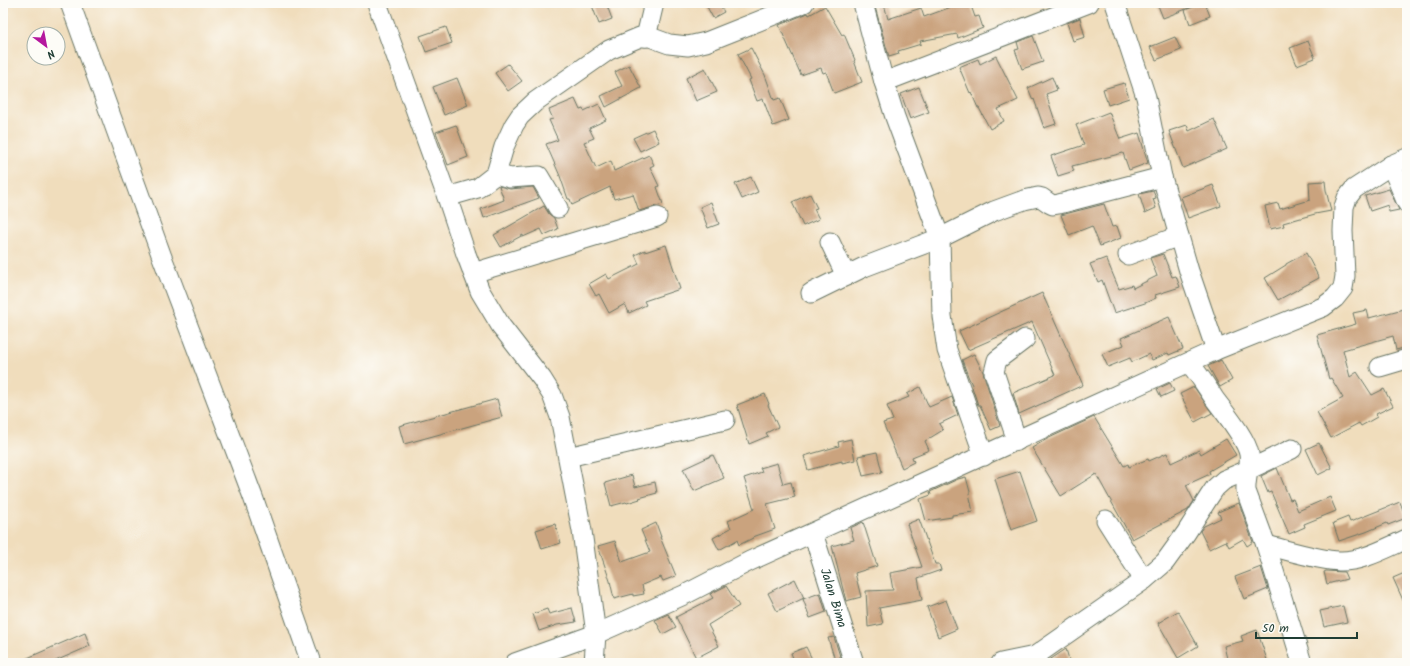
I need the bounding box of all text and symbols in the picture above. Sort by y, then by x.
north arrow [26,26,66,66]
text: N [43,44,58,63]
street label: Jalan Bima [814,565,853,630]
scale bar [1256,614,1357,640]
text: 50 m [1262,619,1289,638]

